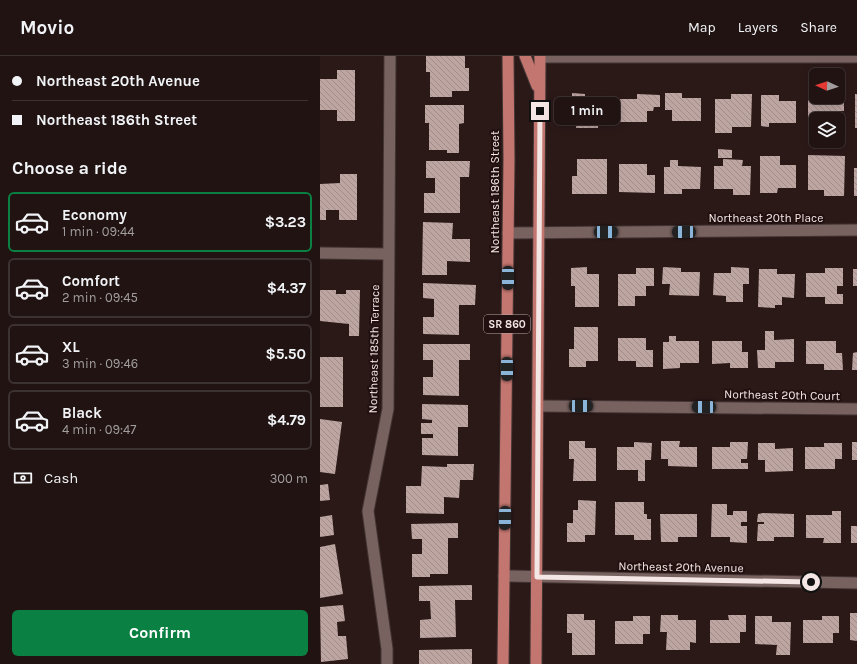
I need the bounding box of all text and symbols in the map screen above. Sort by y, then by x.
text: Movio [20,17,74,39]
text: Map [688,19,716,36]
text: Layers [738,19,778,36]
text: Share [800,19,837,36]
north arrow [809,68,845,104]
map controls [809,68,845,148]
text: Northeast 20th Avenue [36,72,200,90]
callout: 1 min [554,97,620,125]
route end [531,102,549,120]
text: 1 min [571,103,603,118]
text: Northeast 186th Street [36,111,197,129]
button: layers [809,112,845,148]
street label: Northeast 186th Street [488,130,502,254]
text: Choose a ride [12,157,127,179]
icon: car [14,204,50,240]
text: Economy [62,206,127,224]
street label: Northeast 20th Place [709,211,823,225]
text: $3.23 [265,213,306,231]
text: 1 min · 09:44 [62,224,135,239]
car [594,226,618,238]
car [672,226,696,238]
car [502,266,514,290]
icon: car [14,270,50,306]
text: Comfort [62,272,120,290]
text: $4.37 [267,279,306,297]
street label: Northeast 185th Terrace [366,284,382,414]
text: 2 min · 09:45 [62,290,138,305]
road number: SR 860 [484,315,530,333]
icon: car [14,336,50,372]
text: XL [62,338,80,356]
text: $5.50 [265,345,306,363]
text: 3 min · 09:46 [62,356,138,371]
car [501,357,513,381]
street label: Northeast 20th Court [724,387,841,403]
car [569,400,593,412]
car [692,401,716,413]
icon: car [14,402,50,438]
text: Black [62,404,102,422]
text: $4.79 [267,411,306,429]
text: 4 min · 09:47 [62,422,136,437]
icon: cash [12,467,34,489]
text: Cash [44,469,78,487]
text: 300 m [270,471,308,486]
car [499,506,511,530]
street label: Northeast 20th Avenue [618,559,744,575]
route start [802,573,820,591]
button: Confirm [12,610,308,656]

